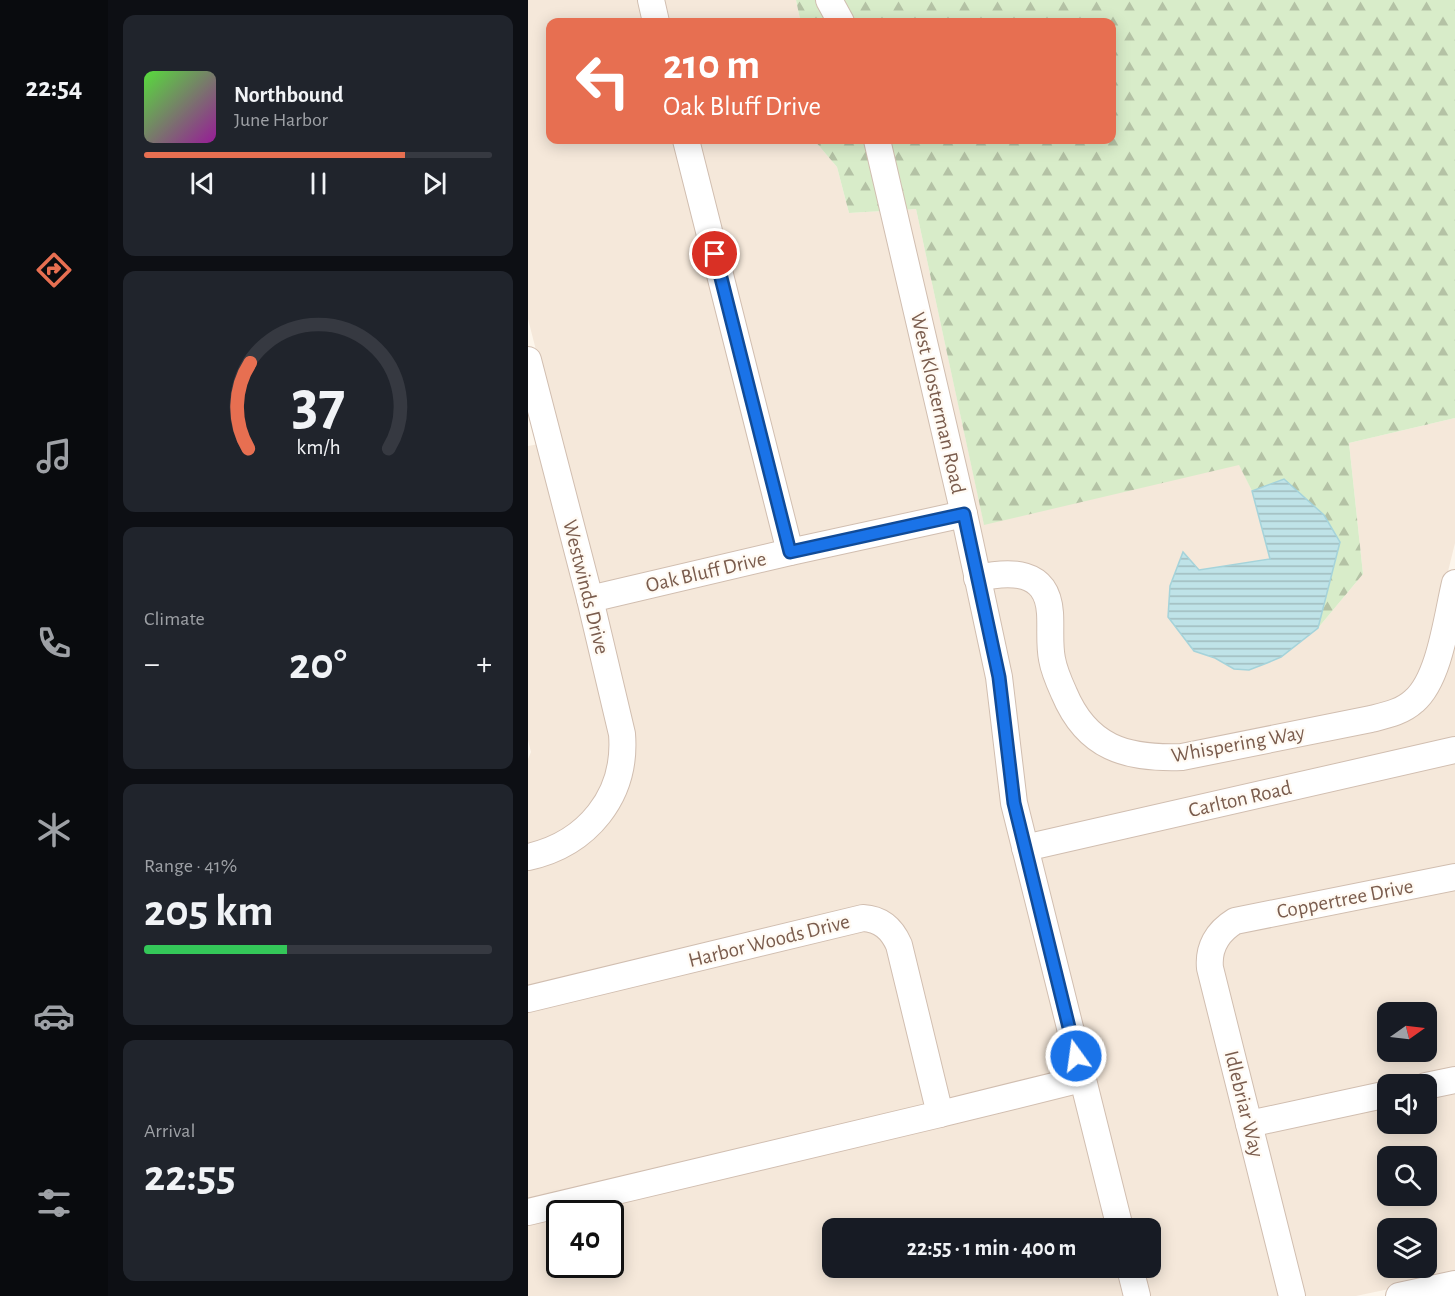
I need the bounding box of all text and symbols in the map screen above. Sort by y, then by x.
icon: left [564,42,642,120]
text: 210 m [663,44,760,86]
text: 22:54 [26,74,82,101]
text: Northbound [234,84,343,106]
text: Oak Bluff Drive [663,93,821,120]
text: June Harbor [234,110,328,130]
icon: previous [186,167,219,200]
icon: pause [302,167,335,200]
icon: next [418,167,451,200]
pin [689,228,740,279]
icon: arrive [698,237,731,270]
icon: directions [33,249,75,291]
street label: West Klosterman Road [907,310,969,496]
text: 37 [291,373,345,435]
icon: music [33,435,75,477]
text: km/h [296,437,340,458]
street label: Westwinds Drive [559,518,613,656]
street label: Oak Bluff Drive [644,548,768,596]
text: Climate [144,609,205,629]
icon: phone [33,622,75,664]
text: 20° [289,642,347,687]
text: − [144,648,160,681]
text: + [476,648,492,681]
street label: Whispering Way [1170,722,1306,766]
street label: Carlton Road [1186,777,1294,821]
icon: climate [33,809,75,851]
text: Range · 41% [144,856,237,876]
street label: Coppertree Drive [1275,875,1415,923]
text: 205 km [144,889,273,934]
street label: Harbor Woods Drive [686,911,852,971]
icon: car [33,995,75,1037]
north arrow [1377,1002,1437,1062]
map controls [1377,1002,1437,1278]
position arrow [1044,1024,1108,1088]
street label: Idlebriar Way [1221,1048,1267,1160]
button: sound [1377,1074,1437,1134]
text: Arrival [144,1121,195,1141]
button: search [1377,1146,1437,1206]
text: 22:55 [144,1154,236,1199]
icon: filters [33,1182,75,1224]
speed limit sign: 40 [546,1200,624,1278]
button: layers [1377,1218,1437,1278]
text: 22:55 · 1 min · 400 m [907,1237,1076,1259]

